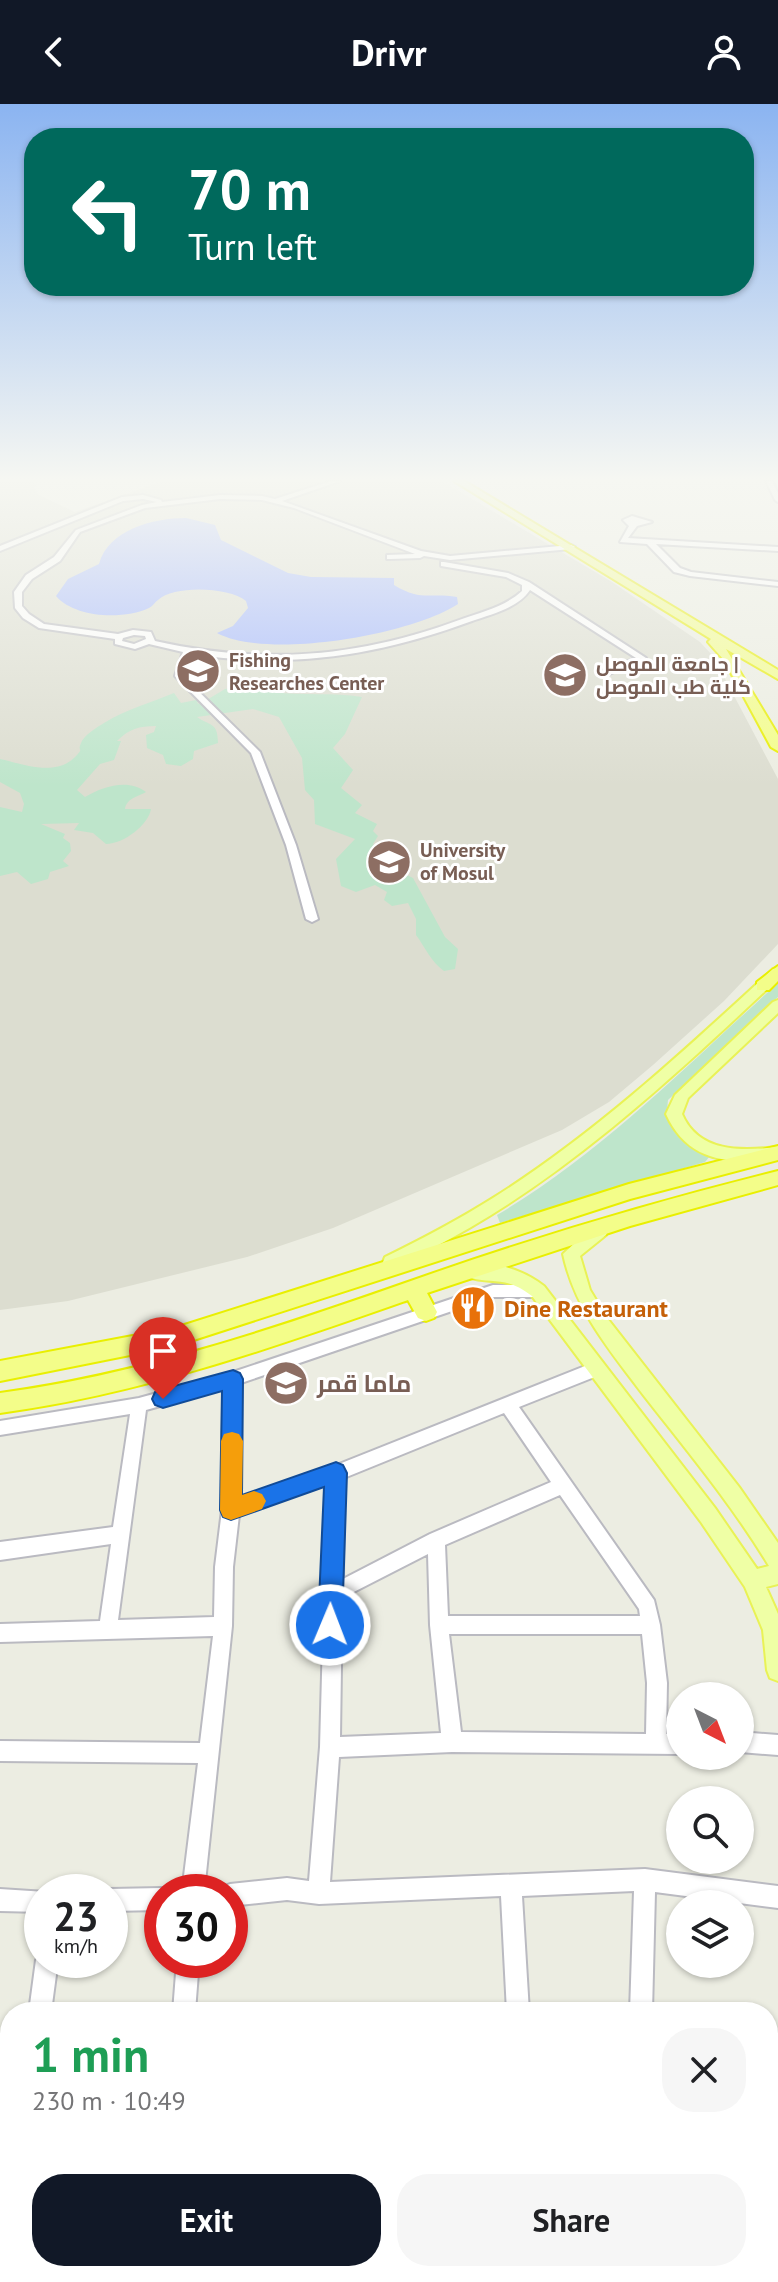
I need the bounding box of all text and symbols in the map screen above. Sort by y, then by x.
text: Drivr [351,29,427,76]
icon: back [32,30,76,74]
icon: person [702,30,746,74]
text: 70 m [188,153,311,225]
icon: left [56,160,160,264]
text: Turn left [188,223,317,270]
school or university icon: Fishing Researches Center [174,647,222,695]
place label: Fishing Researches Center [229,647,384,696]
school or university icon: جامعة الموصل | كلية طب الموصل [541,651,589,699]
place label: جامعة الموصل | كلية طب الموصل [596,651,751,700]
place label: University of Mosul [420,837,506,886]
school or university icon: University of Mosul [365,838,413,886]
restaurant icon: Dine Restaurant [449,1284,497,1332]
place label: Dine Restaurant [504,1293,669,1324]
pin [129,1317,197,1399]
icon: arrive [141,1329,185,1373]
school or university icon: ماما قمر [262,1359,310,1407]
place label: ماما قمر [316,1368,412,1399]
position arrow [288,1583,372,1667]
north arrow [666,1682,754,1770]
map controls [666,1682,754,1978]
button: search [666,1786,754,1874]
speed limit sign: 30 [144,1874,248,1978]
text: 23 [53,1890,99,1942]
button: layers [666,1890,754,1978]
text: km/h [54,1933,98,1959]
text: 1 min [32,2023,149,2085]
button: close [662,2028,746,2112]
text: 230 m · 10:49 [32,2084,186,2117]
button: Exit [32,2174,381,2266]
button: Share [397,2174,746,2266]

